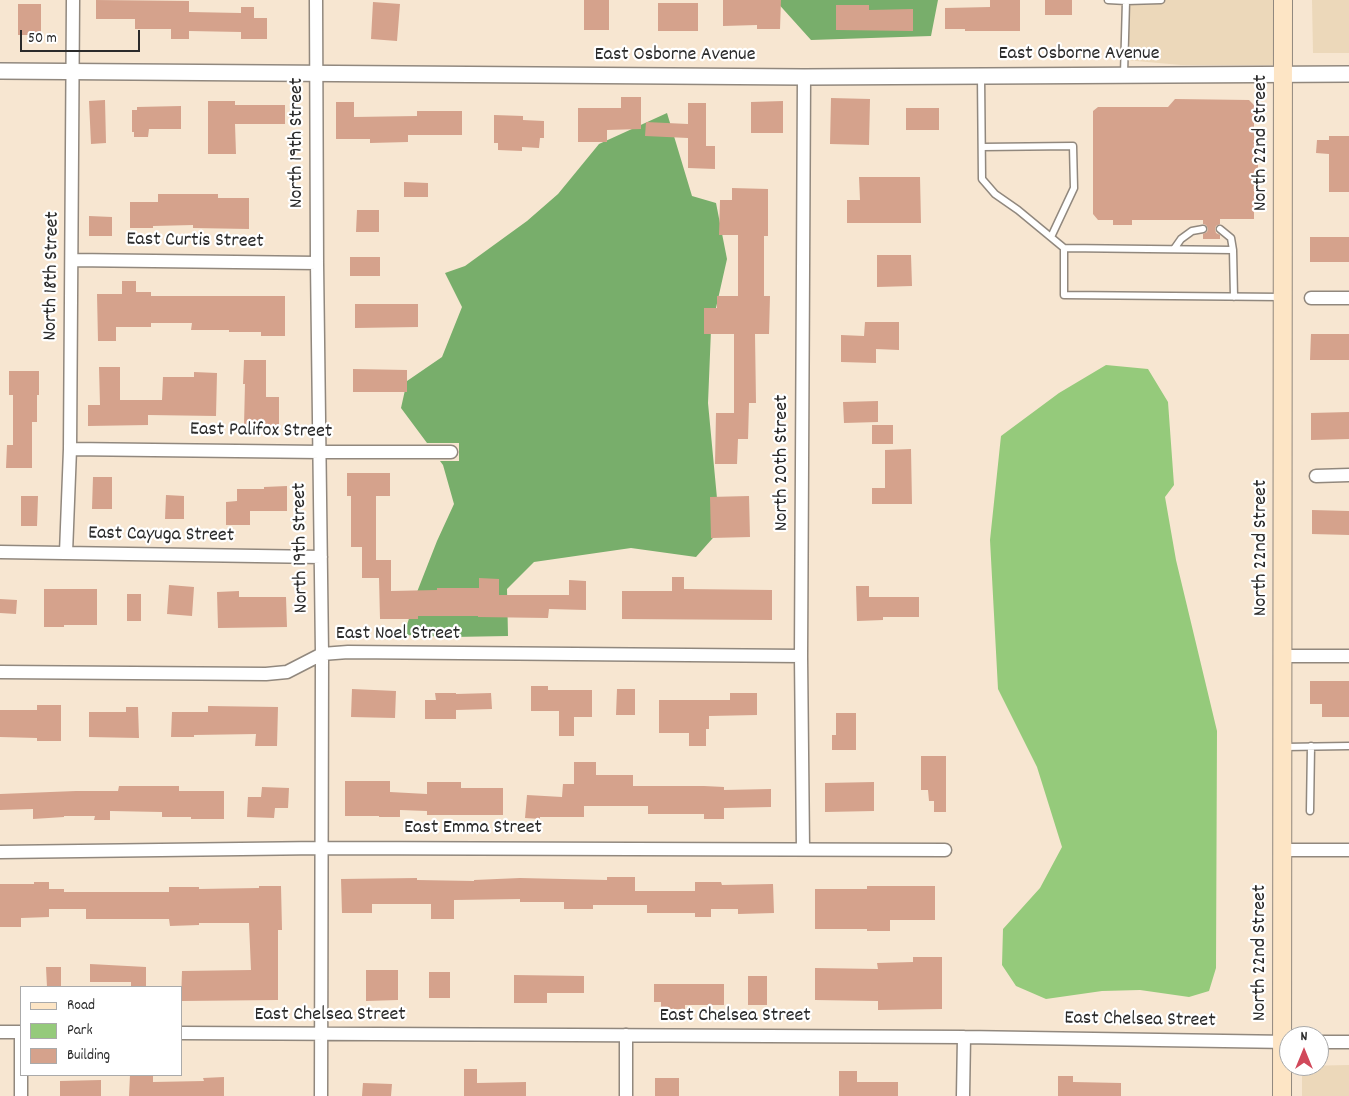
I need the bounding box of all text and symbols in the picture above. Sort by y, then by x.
scale bar [22,20,142,52]
text: 50 m [28,28,57,50]
street label: East Osborne Avenue [998,43,1160,67]
street label: East Osborne Avenue [594,44,756,68]
street label: North 22nd Street [1250,75,1274,211]
street label: North 19th Street [286,78,310,208]
street label: North 18th Street [40,211,66,341]
street label: East Curtis Street [126,229,264,255]
street label: North 20th Street [771,395,795,531]
street label: East Palifox Street [190,419,332,445]
street label: North 22nd Street [1250,480,1274,616]
street label: North 19th Street [289,483,315,613]
street label: East Cayuga Street [88,523,234,549]
street label: East Noel Street [336,623,460,647]
street label: East Emma Street [404,817,542,841]
street label: North 22nd Street [1249,885,1273,1021]
legend [20,986,182,1076]
text: Road [67,995,95,1017]
street label: East Chelsea Street [254,1004,406,1028]
street label: East Chelsea Street [659,1005,811,1029]
street label: East Chelsea Street [1064,1008,1216,1034]
text: Park [67,1020,93,1042]
north arrow [1279,1026,1329,1076]
text: N [1301,1027,1307,1047]
text: Building [67,1045,110,1067]

